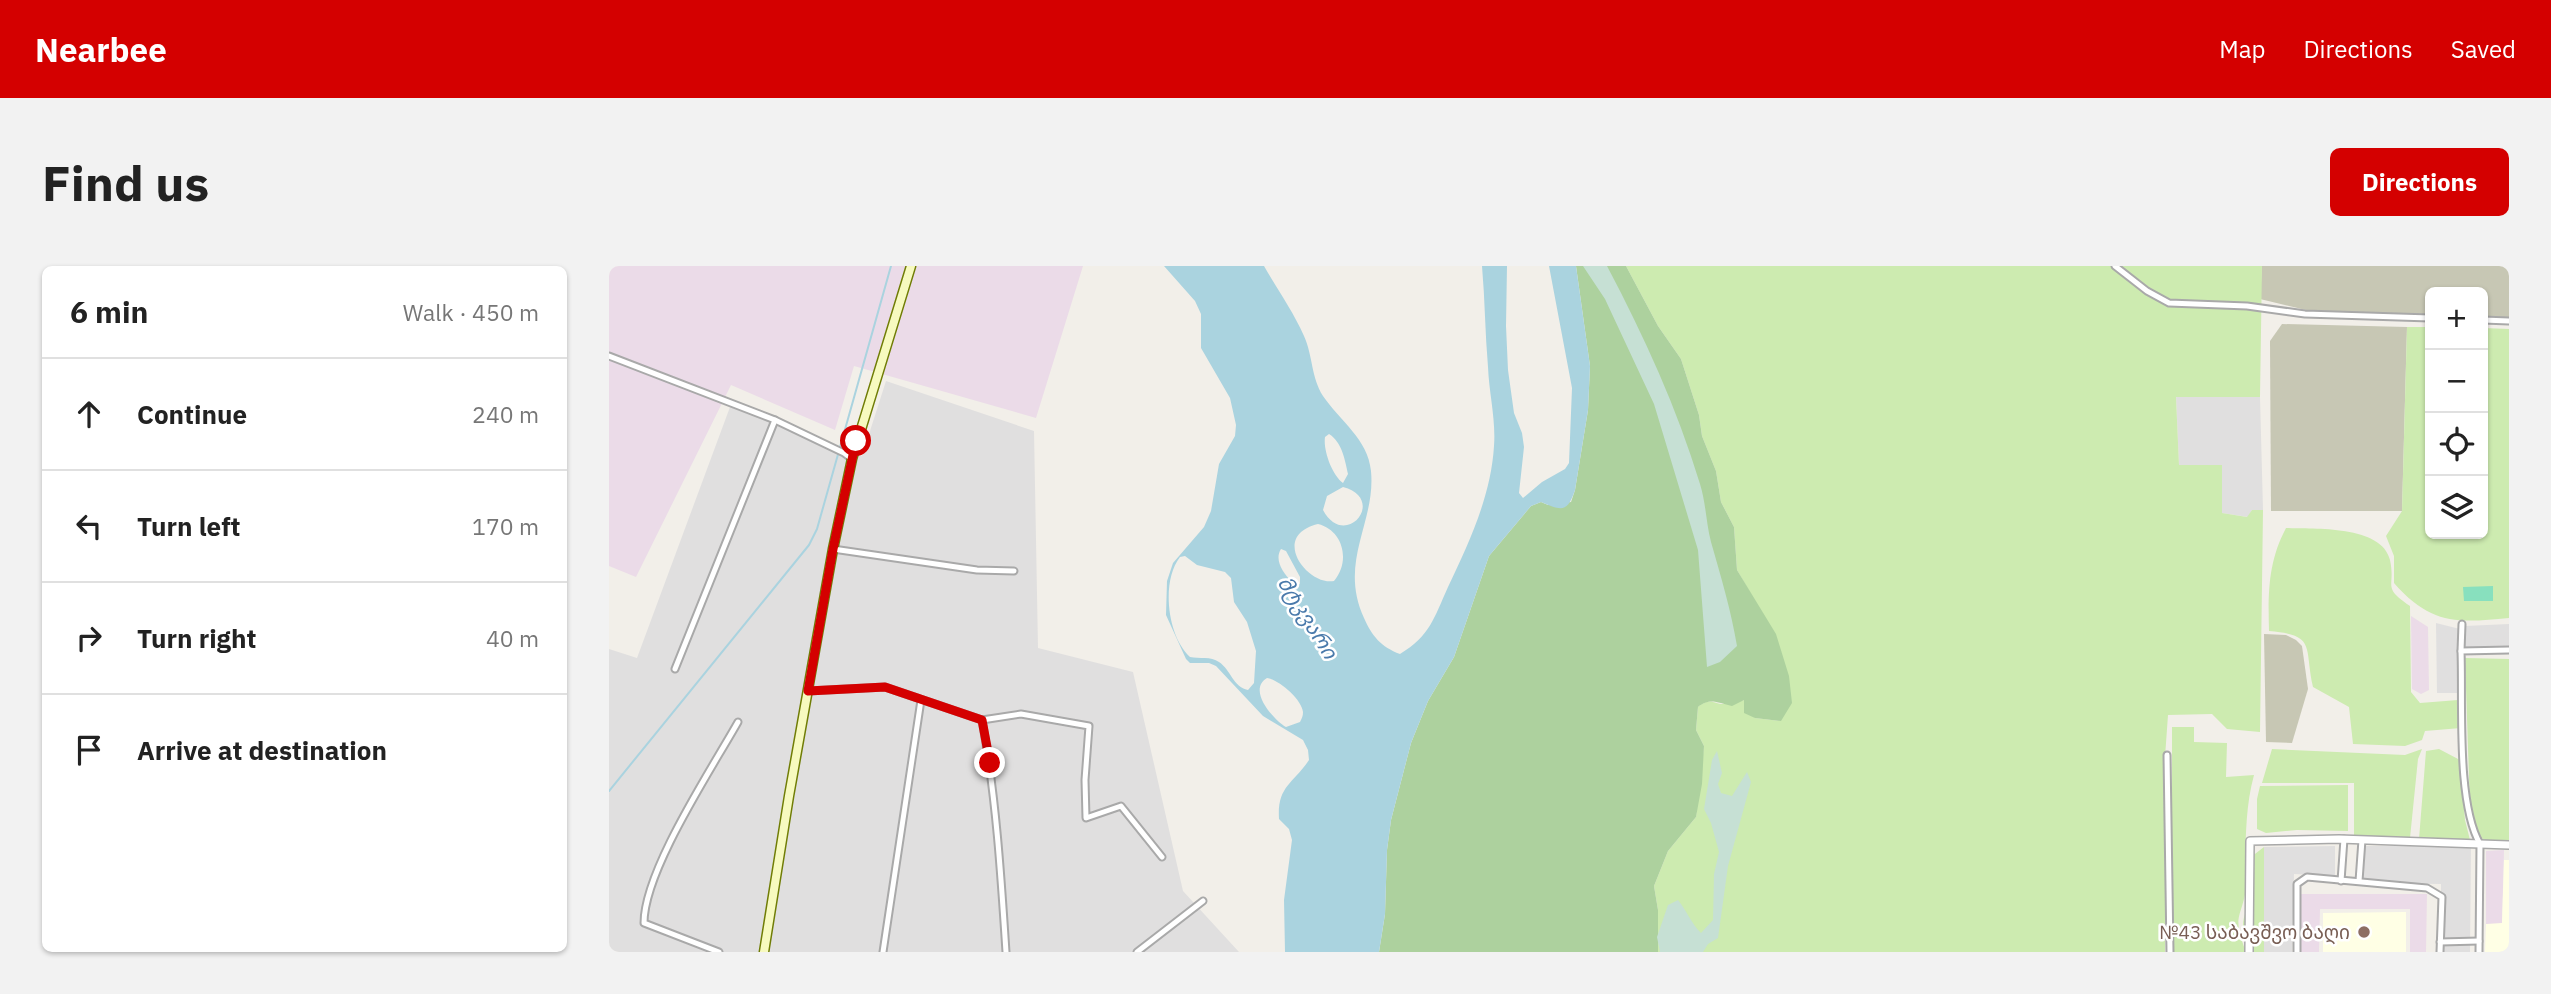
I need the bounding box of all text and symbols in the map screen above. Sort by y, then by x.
text: Nearbee [35,28,167,71]
text: Map [2219,33,2265,65]
text: Directions [2303,33,2413,65]
text: Saved [2451,33,2516,65]
button: Directions [2330,148,2509,216]
text: Find us [42,151,209,214]
map controls [2425,287,2488,539]
button: + [2425,287,2488,350]
text: 6 min [70,292,148,331]
text: Walk · 450 m [403,297,539,327]
button: − [2425,350,2488,413]
icon: ahead [70,395,108,433]
text: Continue [137,397,247,431]
text: 240 m [472,399,539,429]
button: locate [2425,413,2488,476]
route start [840,425,871,456]
button: layers [2425,476,2488,539]
icon: left [70,507,108,545]
text: Turn left [137,509,240,543]
text: 170 m [472,511,539,541]
water label: მტკვარი [1272,570,1345,665]
icon: right [70,619,108,657]
text: Turn right [137,621,256,655]
text: 40 m [486,623,539,653]
icon: arrive [70,731,108,769]
text: Arrive at destination [137,733,387,767]
route end [974,747,1005,778]
place label: №43 საბავშვო ბაღი [2159,920,2350,945]
marker: №43 საბავშვო ბაღი [2356,924,2372,940]

